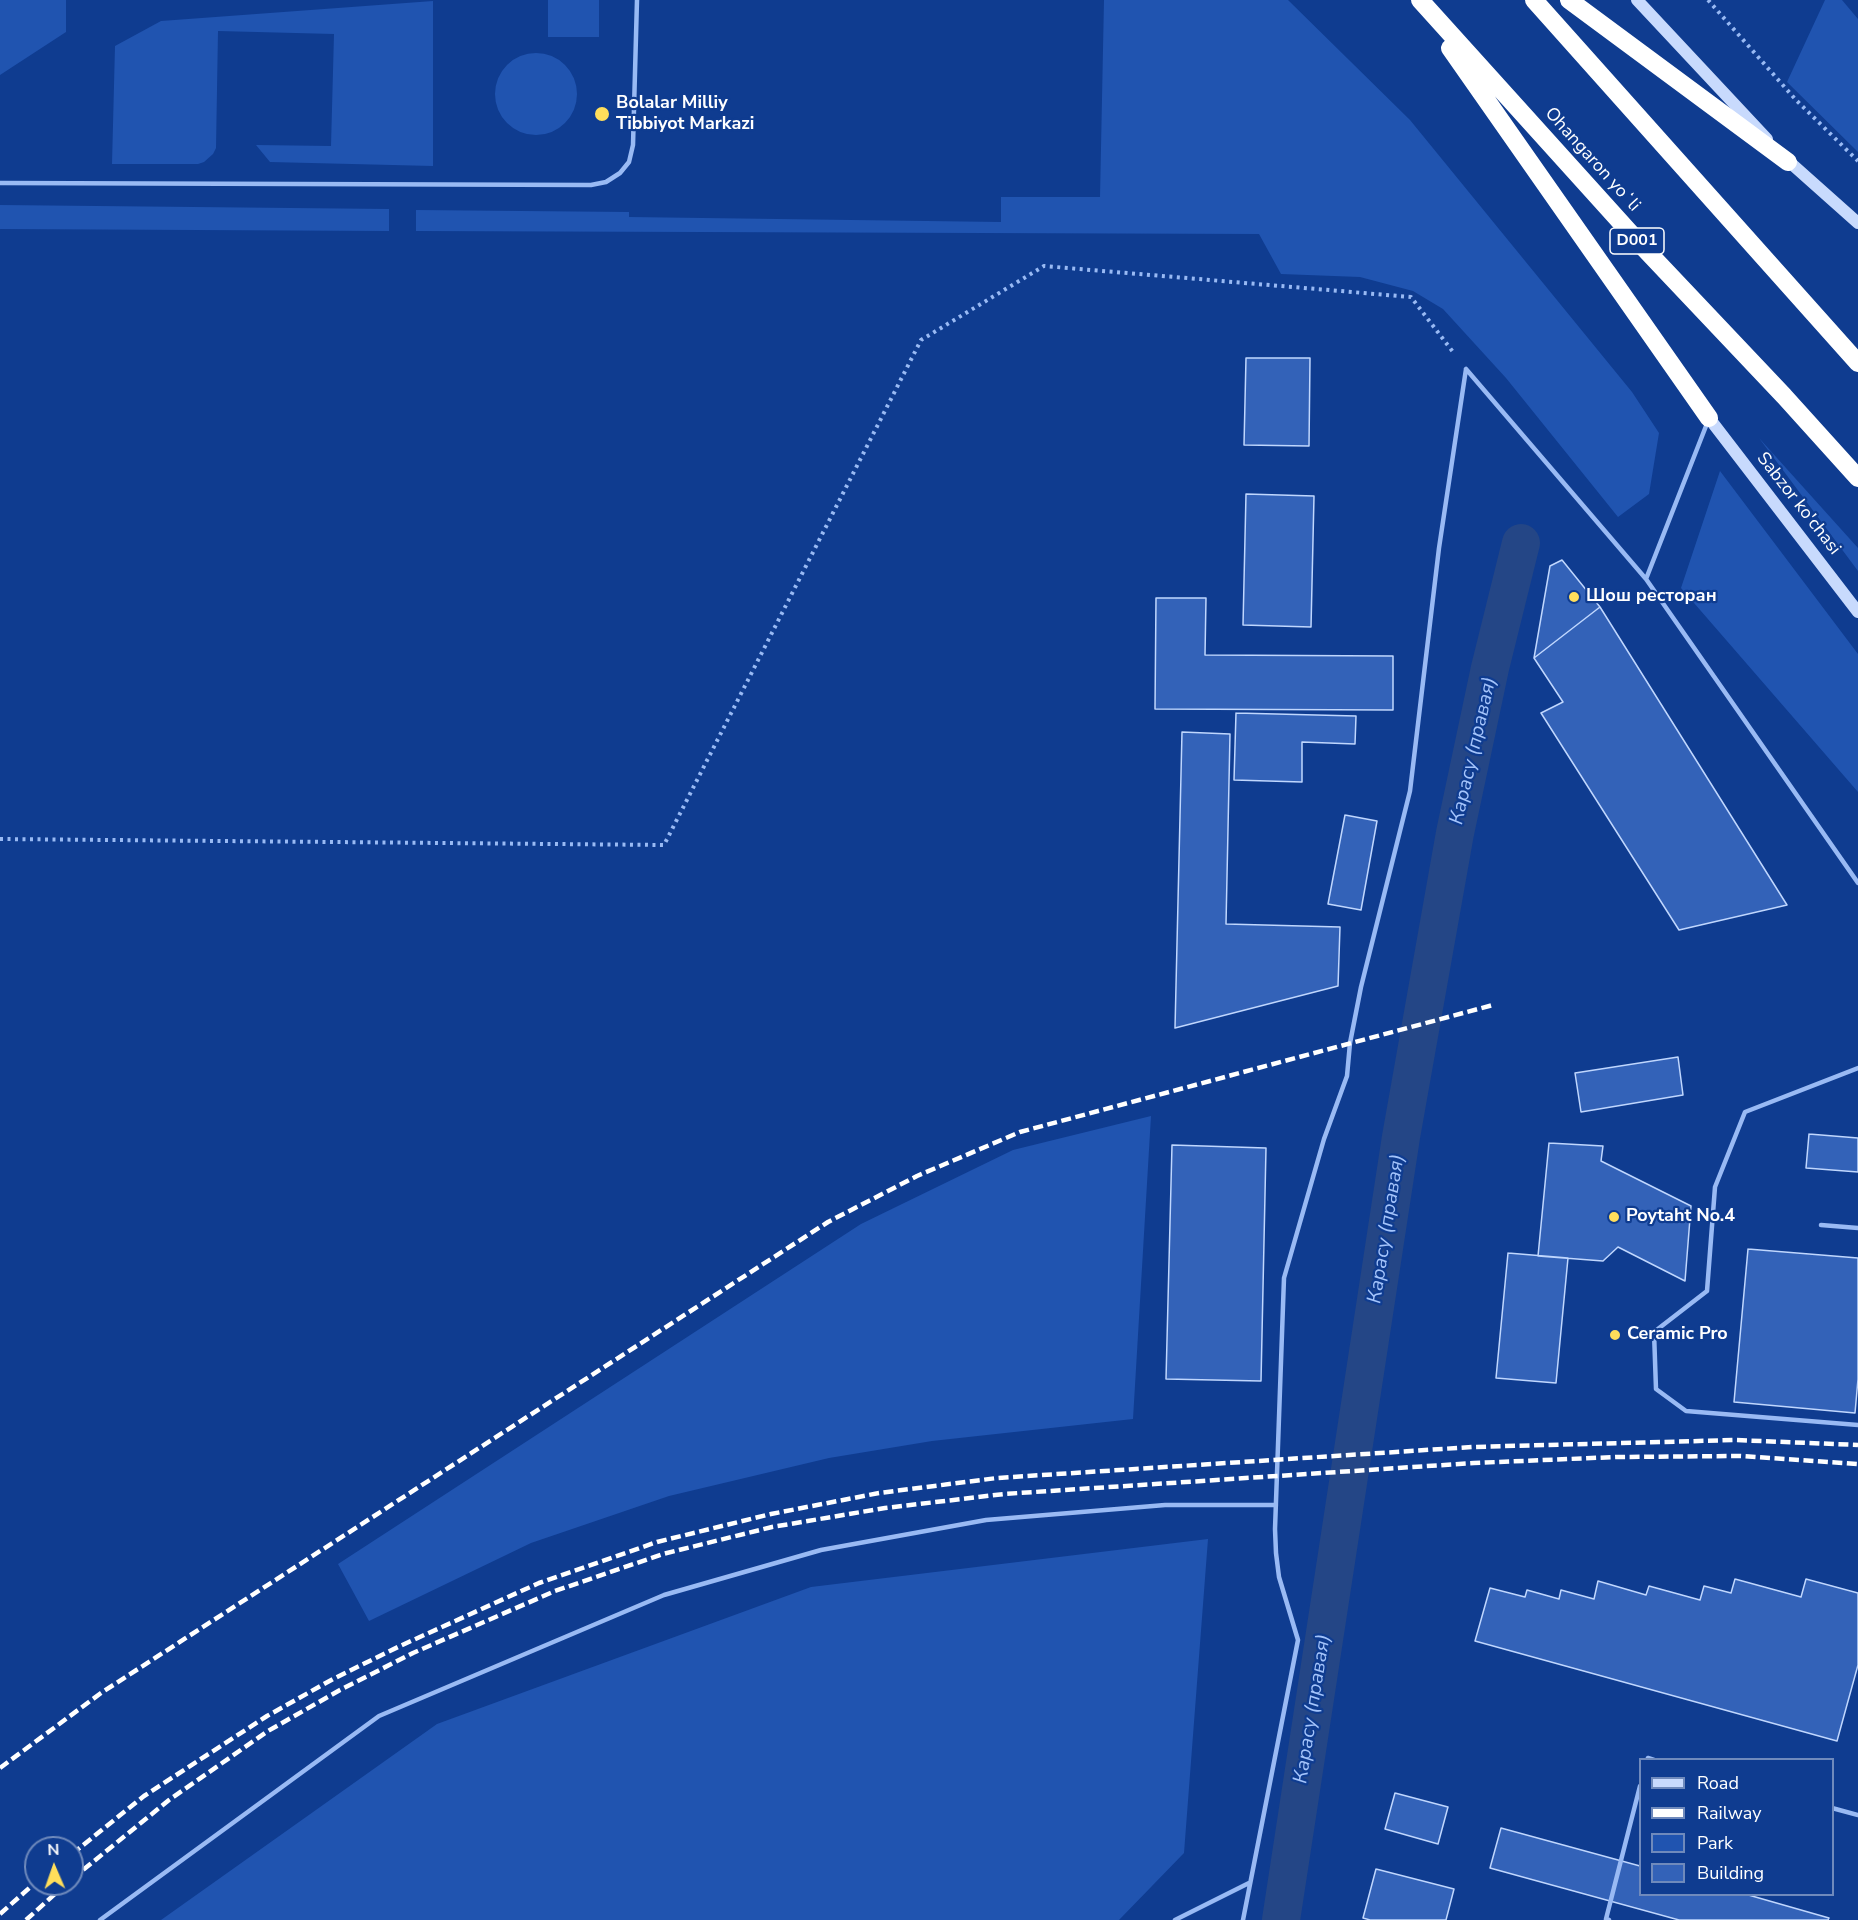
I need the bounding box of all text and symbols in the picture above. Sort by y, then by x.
place label: Bolalar Milliy Tibbiyot Markazi [616,93,754,136]
street label: Ohangaron yoʻli [1540,103,1644,217]
marker: Bolalar Milliy Tibbiyot Markazi [593,105,611,123]
road number: D001 [1610,228,1664,254]
street label: Sabzor ko'chasi [1751,449,1845,559]
place label: Шош ресторан [1586,586,1717,608]
marker: Шош ресторан [1567,590,1581,604]
water label: Карасу (правая) [1445,675,1503,827]
water label: Карасу (правая) [1363,1153,1411,1305]
place label: Poytaht No.4 [1626,1206,1735,1228]
marker: Poytaht No.4 [1607,1210,1621,1224]
place label: Ceramic Pro [1627,1324,1728,1346]
marker: Ceramic Pro [1608,1328,1622,1342]
water label: Карасу (правая) [1289,1633,1337,1785]
legend [1639,1758,1834,1896]
text: Road [1697,1771,1739,1795]
text: Railway [1697,1801,1762,1825]
text: Park [1697,1831,1733,1855]
north arrow [24,1836,84,1896]
text: N [47,1839,60,1861]
text: Building [1697,1861,1764,1885]

